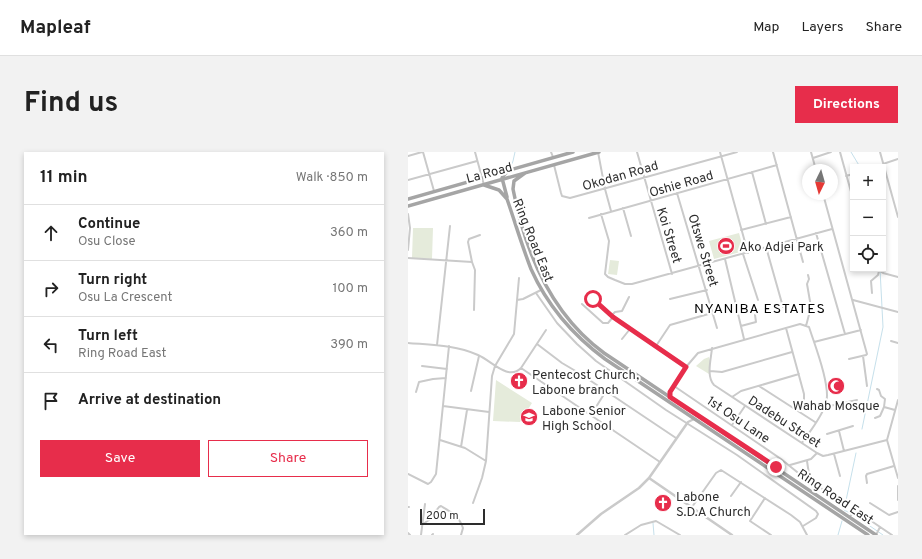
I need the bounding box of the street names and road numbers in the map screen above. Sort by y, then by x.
street label: Okodan Road [581,158,660,195]
street label: La Road [465,160,514,188]
street label: Oshie Road [648,168,715,202]
street label: Ring Road East [508,197,556,285]
street label: Koi Street [652,206,684,266]
street label: Otswe Street [683,212,721,289]
street label: Dadebu Street [745,393,823,452]
street label: 1st Osu Lane [703,394,773,448]
street label: Ring Road East [794,466,876,529]

